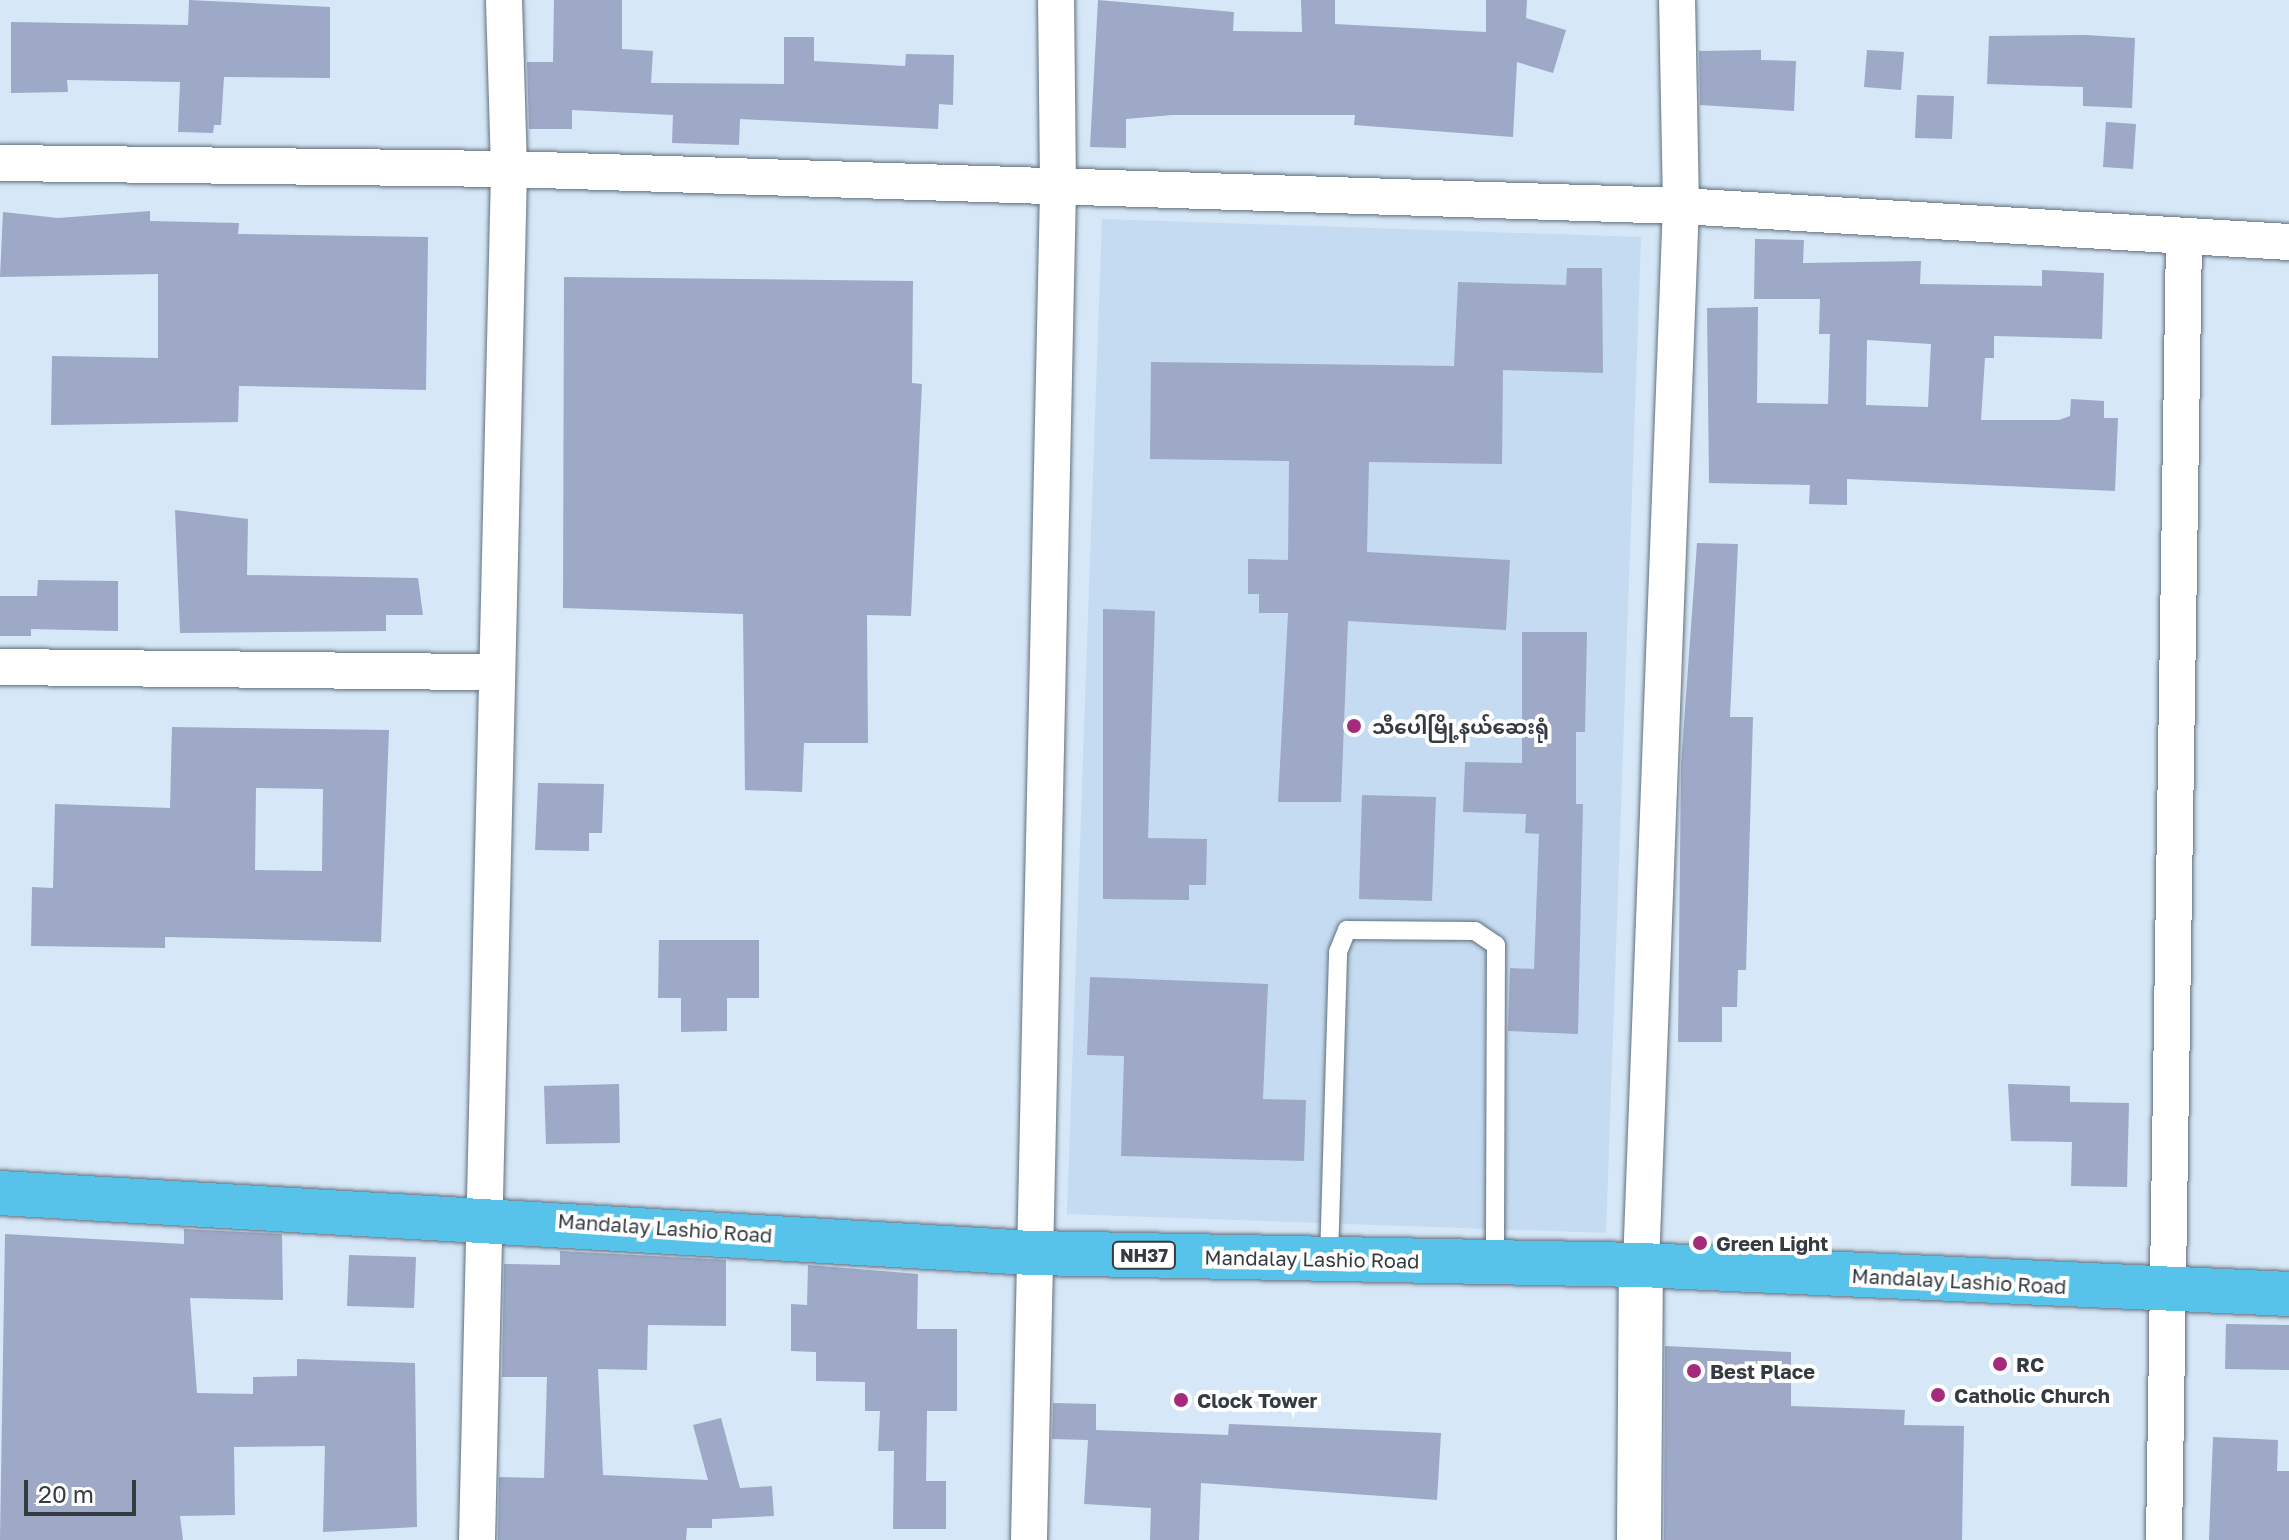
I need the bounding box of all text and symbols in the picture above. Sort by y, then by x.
place label: သီပေါမြို့နယ်ဆေးရုံ [1372,714,1549,738]
marker: သီပေါမြို့နယ်ဆေးရုံ [1343,715,1365,737]
street label: Mandalay Lashio Road [557,1209,773,1247]
place label: Green Light [1716,1231,1828,1255]
marker: Green Light [1691,1234,1709,1252]
road number: NH37 [1110,1241,1178,1269]
street label: Mandalay Lashio Road [1204,1245,1420,1273]
street label: Mandalay Lashio Road [1851,1263,2067,1299]
place label: RC [2016,1352,2044,1376]
marker: RC [1991,1355,2009,1373]
place label: Best Place [1710,1359,1815,1383]
marker: Best Place [1685,1362,1703,1380]
place label: Catholic Church [1954,1383,2110,1407]
marker: Catholic Church [1929,1386,1947,1404]
place label: Clock Tower [1197,1388,1317,1412]
marker: Clock Tower [1172,1391,1190,1409]
scale bar [28,1464,140,1514]
text: 20 m [38,1479,94,1508]

